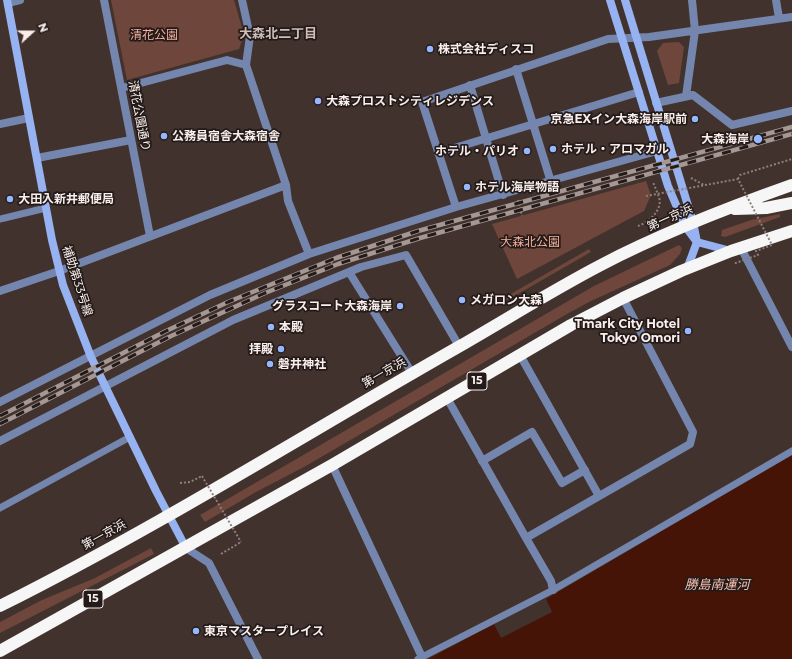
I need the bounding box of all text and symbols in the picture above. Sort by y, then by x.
north arrow [12,12,52,52]
text: N [35,21,51,34]
district label: 大森北二丁目 [239,26,317,42]
park label: 清花公園 [130,28,178,42]
place label: 株式会社ディスコ [438,42,534,56]
marker: 株式会社ディスコ [425,44,435,54]
street label: 清花公園通り [125,79,153,153]
place label: 大森プロストシティレジデンス [326,94,494,108]
marker: 大森プロストシティレジデンス [313,96,323,106]
place label: 京急EXイン大森海岸駅前 [550,112,687,126]
marker: 京急EXイン大森海岸駅前 [690,114,700,124]
place label: 公務員宿舎大森宿舎 [172,129,280,143]
marker: 公務員宿舎大森宿舎 [159,131,169,141]
place label: 大森海岸 [701,132,749,146]
marker: 大森海岸 [752,133,764,145]
place label: ホテル・アロマガル [561,142,669,156]
place label: ホテル・パリオ [435,144,519,158]
marker: ホテル・アロマガル [548,144,558,154]
marker: ホテル・パリオ [522,146,532,156]
place label: ホテル海岸物語 [475,180,559,194]
marker: ホテル海岸物語 [462,182,472,192]
place label: 大田入新井郵便局 [18,192,114,206]
marker: 大田入新井郵便局 [5,194,15,204]
street label: 第一京浜 [645,202,695,234]
park label: 大森北公園 [500,235,560,249]
street label: 補助第33号線 [59,244,95,318]
place label: メガロン大森 [470,293,542,307]
marker: メガロン大森 [457,295,467,305]
place label: グラスコート大森海岸 [272,299,392,313]
marker: グラスコート大森海岸 [395,301,405,311]
place label: Tmark City Hotel Tokyo Omori [575,317,680,345]
place label: 本殿 [279,320,303,334]
marker: 本殿 [266,322,276,332]
marker: Tmark City Hotel Tokyo Omori [683,326,693,336]
place label: 拝殿 [249,342,273,356]
marker: 拝殿 [276,344,286,354]
street label: 第一京浜 [360,355,408,391]
place label: 磐井神社 [278,357,326,371]
marker: 磐井神社 [265,359,275,369]
road number: 15 [467,372,487,390]
street label: 第一京浜 [80,517,128,553]
water label: 勝島南運河 [685,577,749,593]
road number: 15 [83,590,103,608]
place label: 東京マスタープレイス [204,624,324,638]
marker: 東京マスタープレイス [191,626,201,636]

